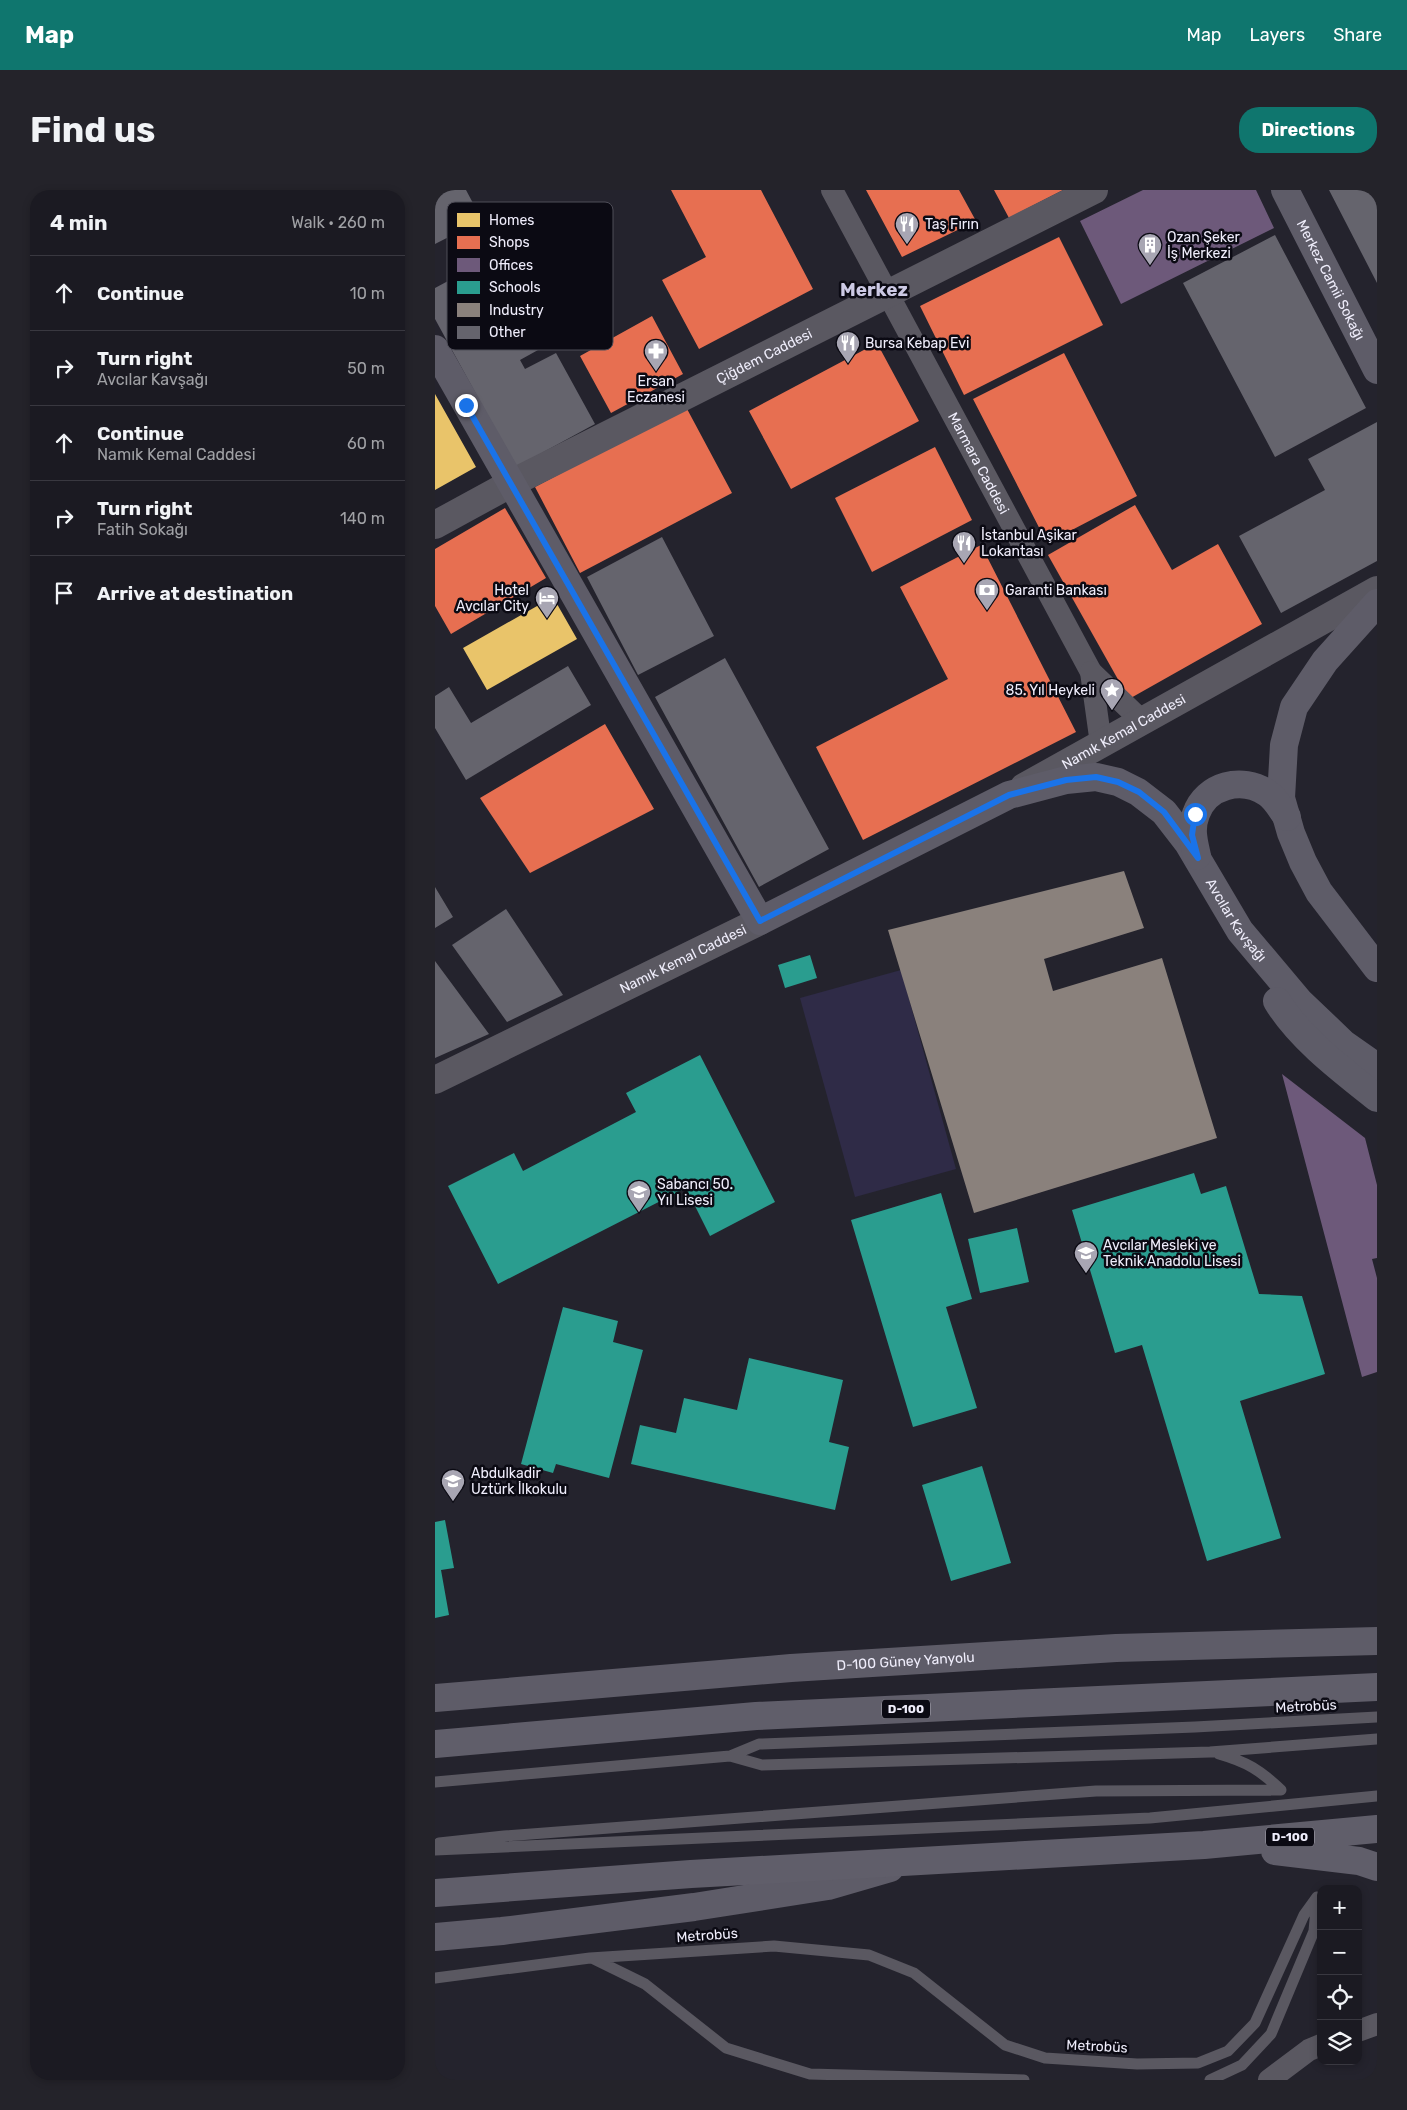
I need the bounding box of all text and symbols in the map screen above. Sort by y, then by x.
text: Map [25,21,74,49]
text: Map [1187,24,1222,46]
text: Layers [1250,24,1305,46]
text: Share [1333,24,1382,46]
button: Directions [1239,107,1377,153]
text: Find us [30,109,155,151]
legend [447,202,613,350]
text: 4 min [50,210,108,235]
restaurant icon: Taş Fırın [894,211,920,245]
text: Homes [489,212,534,229]
text: Walk · 260 m [291,213,385,232]
place label: Taş Fırın [925,216,979,233]
street label: Merkez Camii Sokağı [1293,217,1368,343]
place label: Ozan Şeker İş Merkezi [1167,229,1241,262]
building icon: Ozan Şeker İş Merkezi [1137,232,1163,266]
text: Shops [489,234,530,251]
text: Offices [489,257,533,274]
district label: Merkez [840,278,908,301]
icon: ahead [50,279,78,307]
text: Schools [489,279,541,296]
text: Continue [97,282,184,305]
text: 10 m [350,284,385,303]
text: Industry [489,302,544,319]
text: Other [489,324,526,341]
street label: Çiğdem Caddesi [714,325,815,388]
restaurant icon: Bursa Kebap Evi [835,330,861,364]
place label: Bursa Kebap Evi [865,335,970,352]
pharmacy icon: Ersan Eczanesi [643,338,669,372]
text: Turn right [97,347,192,370]
icon: right [50,354,78,382]
text: 50 m [347,359,385,378]
text: Avcılar Kavşağı [97,370,208,389]
place label: Ersan Eczanesi [627,373,685,406]
route end [455,394,478,417]
street label: Marmara Caddesi [944,410,1012,517]
text: Continue [97,422,184,445]
icon: ahead [50,429,78,457]
text: 60 m [347,434,385,453]
text: Namık Kemal Caddesi [97,445,256,464]
text: Turn right [97,497,192,520]
icon: right [50,504,78,532]
text: 140 m [340,509,385,528]
text: Fatih Sokağı [97,520,188,539]
place label: İstanbul Aşikar Lokantası [981,527,1078,560]
restaurant icon: İstanbul Aşikar Lokantası [951,530,977,564]
bank icon: Garanti Bankası [974,577,1000,611]
icon: arrive [50,579,78,607]
text: Arrive at destination [97,582,293,605]
place label: Hotel Avcılar City [456,582,529,615]
place label: Garanti Bankası [1005,582,1107,599]
hotel icon: Hotel Avcılar City [534,585,560,619]
place icon: 85. Yıl Heykeli [1099,677,1125,711]
place label: 85. Yıl Heykeli [1006,682,1095,699]
street label: Namık Kemal Caddesi [1059,691,1189,773]
route start [1184,803,1207,826]
street label: Avcılar Kavşağı [1202,875,1270,965]
street label: Namık Kemal Caddesi [617,921,749,997]
place label: Sabancı 50. Yıl Lisesi [657,1176,733,1209]
school or university icon: Sabancı 50. Yıl Lisesi [626,1179,652,1213]
place label: Avcılar Mesleki ve Teknik Anadolu Lisesi [1103,1237,1241,1270]
school or university icon: Avcılar Mesleki ve Teknik Anadolu Lisesi [1073,1240,1099,1274]
place label: Abdulkadir Uztürk İlkokulu [471,1465,567,1498]
school or university icon: Abdulkadir Uztürk İlkokulu [440,1468,466,1502]
street label: D-100 Güney Yanyolu [836,1649,975,1674]
street label: Metrobüs [1275,1696,1337,1717]
road number: D-100 [882,1700,930,1718]
road number: D-100 [1266,1828,1314,1846]
map controls [1317,1885,1362,2065]
button: + [1317,1885,1362,1930]
street label: Metrobüs [676,1925,738,1946]
button: − [1317,1930,1362,1975]
button: locate [1317,1975,1362,2020]
button: layers [1317,2020,1362,2065]
street label: Metrobüs [1066,2036,1128,2057]

